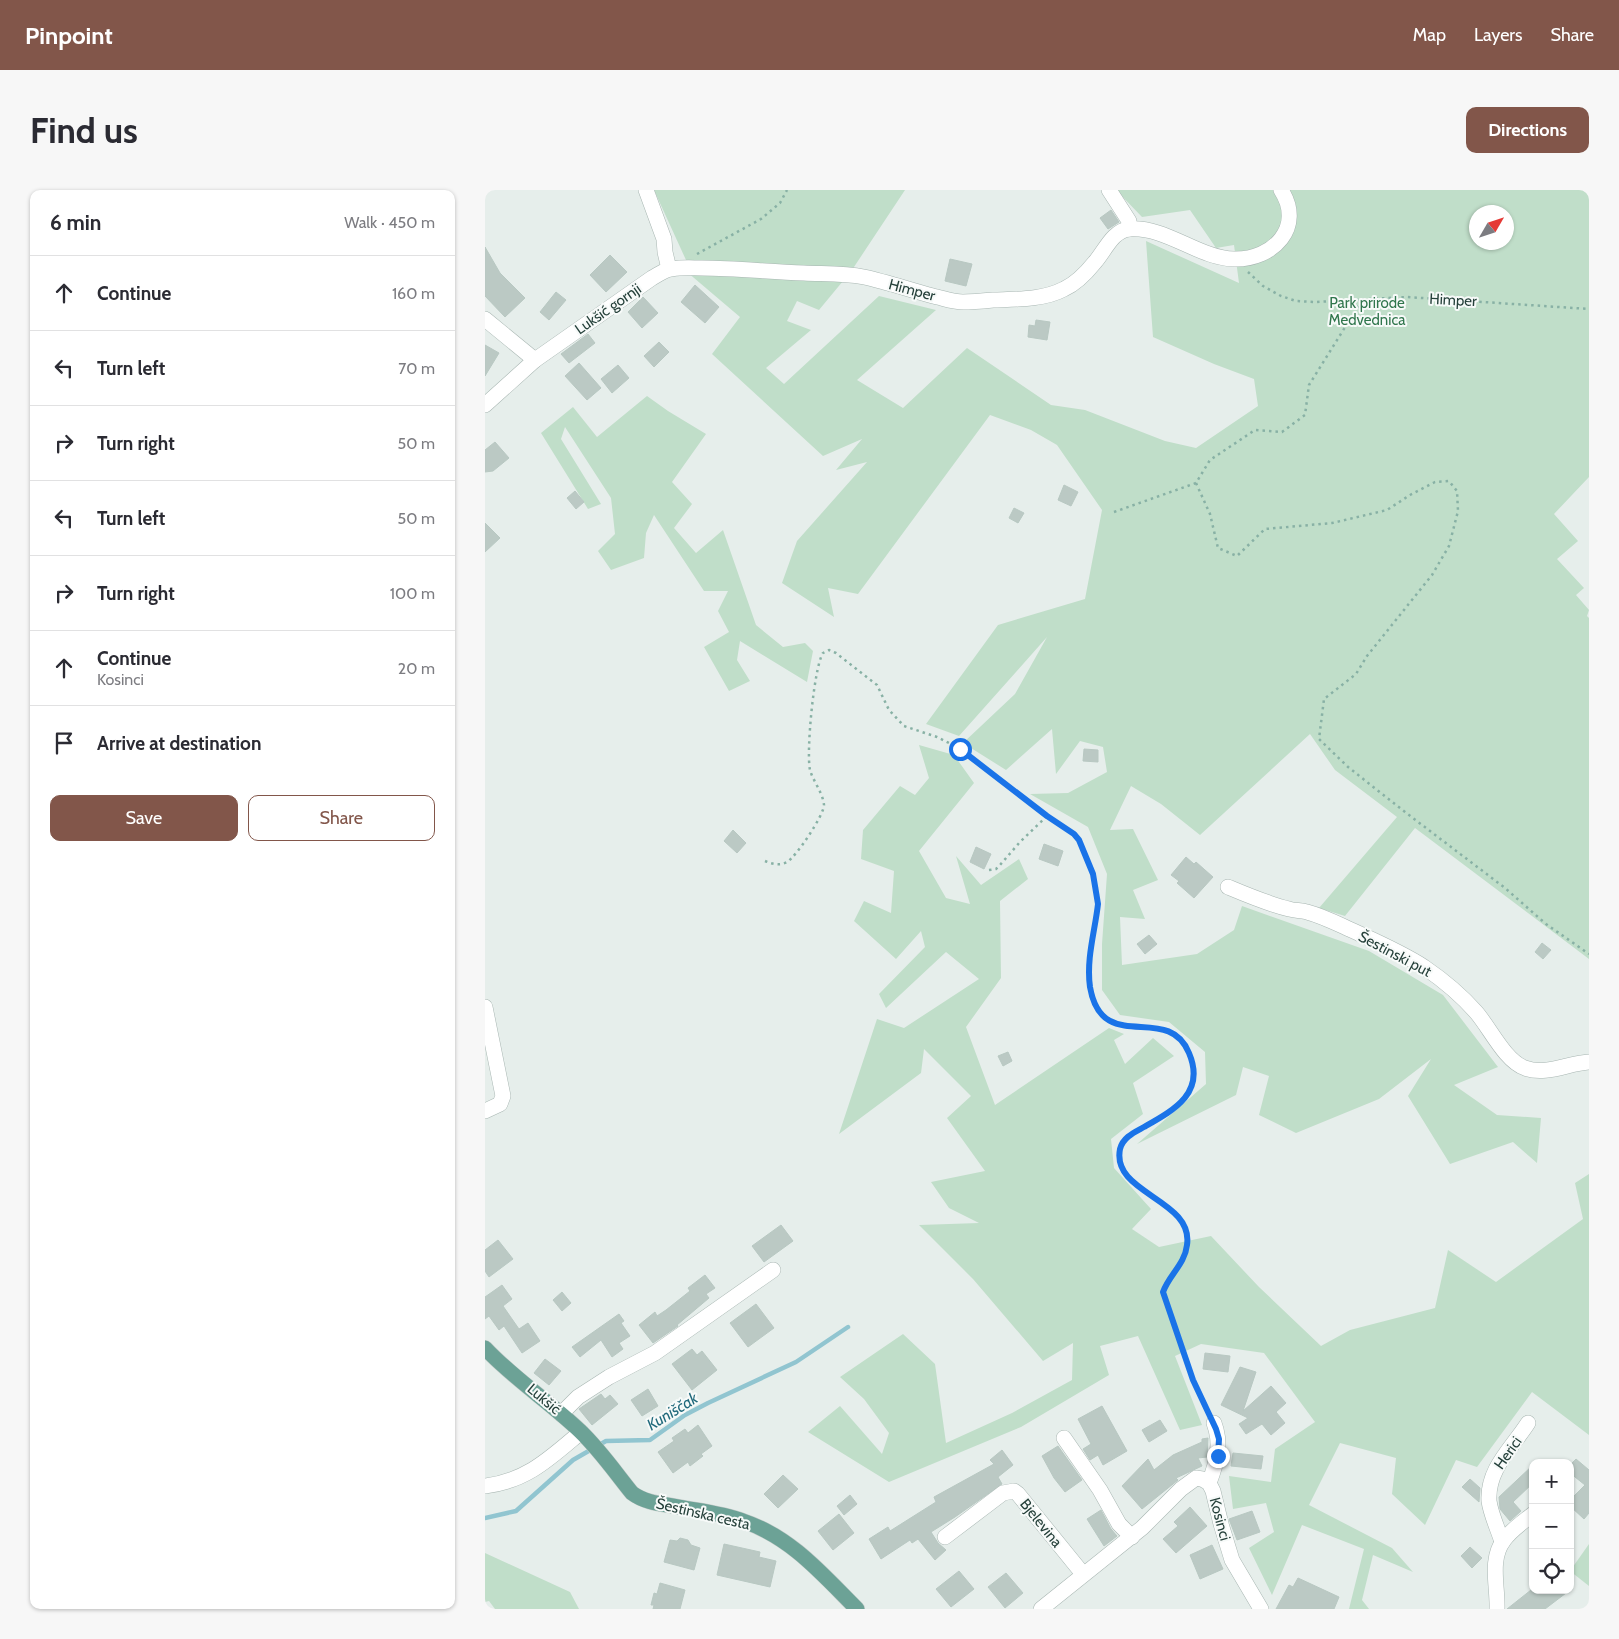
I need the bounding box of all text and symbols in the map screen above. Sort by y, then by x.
text: Pinpoint [25,21,113,50]
text: Map [1413,24,1446,46]
text: Layers [1474,24,1523,46]
text: Share [1551,24,1594,46]
button: Directions [1466,107,1589,153]
text: Find us [30,109,138,152]
north arrow [1469,205,1514,250]
text: 6 min [50,210,101,235]
text: Walk · 450 m [344,213,435,232]
street label: Himper [887,275,938,305]
icon: ahead [50,279,78,307]
street label: Lukšić gornji [571,280,645,338]
text: Continue [97,282,171,305]
text: 160 m [392,284,435,303]
street label: Himper [1429,290,1477,310]
park label: Park prirode Medvednica [1329,294,1406,329]
icon: left [50,354,78,382]
text: Turn left [97,357,165,380]
text: 70 m [398,359,435,378]
icon: right [50,429,78,457]
text: Turn right [97,432,175,455]
text: 50 m [398,434,435,453]
icon: left [50,504,78,532]
text: Turn left [97,507,165,530]
text: 50 m [398,509,435,528]
icon: right [50,579,78,607]
text: Turn right [97,582,175,605]
text: 100 m [390,584,435,603]
text: Continue [97,647,171,670]
icon: ahead [50,654,78,682]
text: 20 m [398,659,435,678]
text: Kosinci [97,670,144,689]
icon: arrive [50,729,78,757]
text: Arrive at destination [97,732,261,755]
route start [949,738,972,761]
button: Save [50,795,238,841]
button: Share [248,795,435,841]
street label: Šestinski put [1355,926,1435,981]
street label: Lukšić [524,1380,565,1418]
water label: Kuniščak [643,1388,702,1434]
street label: Herici [1490,1433,1526,1473]
route end [1207,1445,1230,1468]
map controls [1529,1459,1574,1594]
button: + [1529,1459,1574,1504]
street label: Šestinska cesta [654,1494,753,1534]
street label: Bjelevina [1016,1495,1066,1551]
street label: Kosinci [1206,1495,1234,1543]
button: − [1529,1504,1574,1549]
button: locate [1529,1549,1574,1594]

